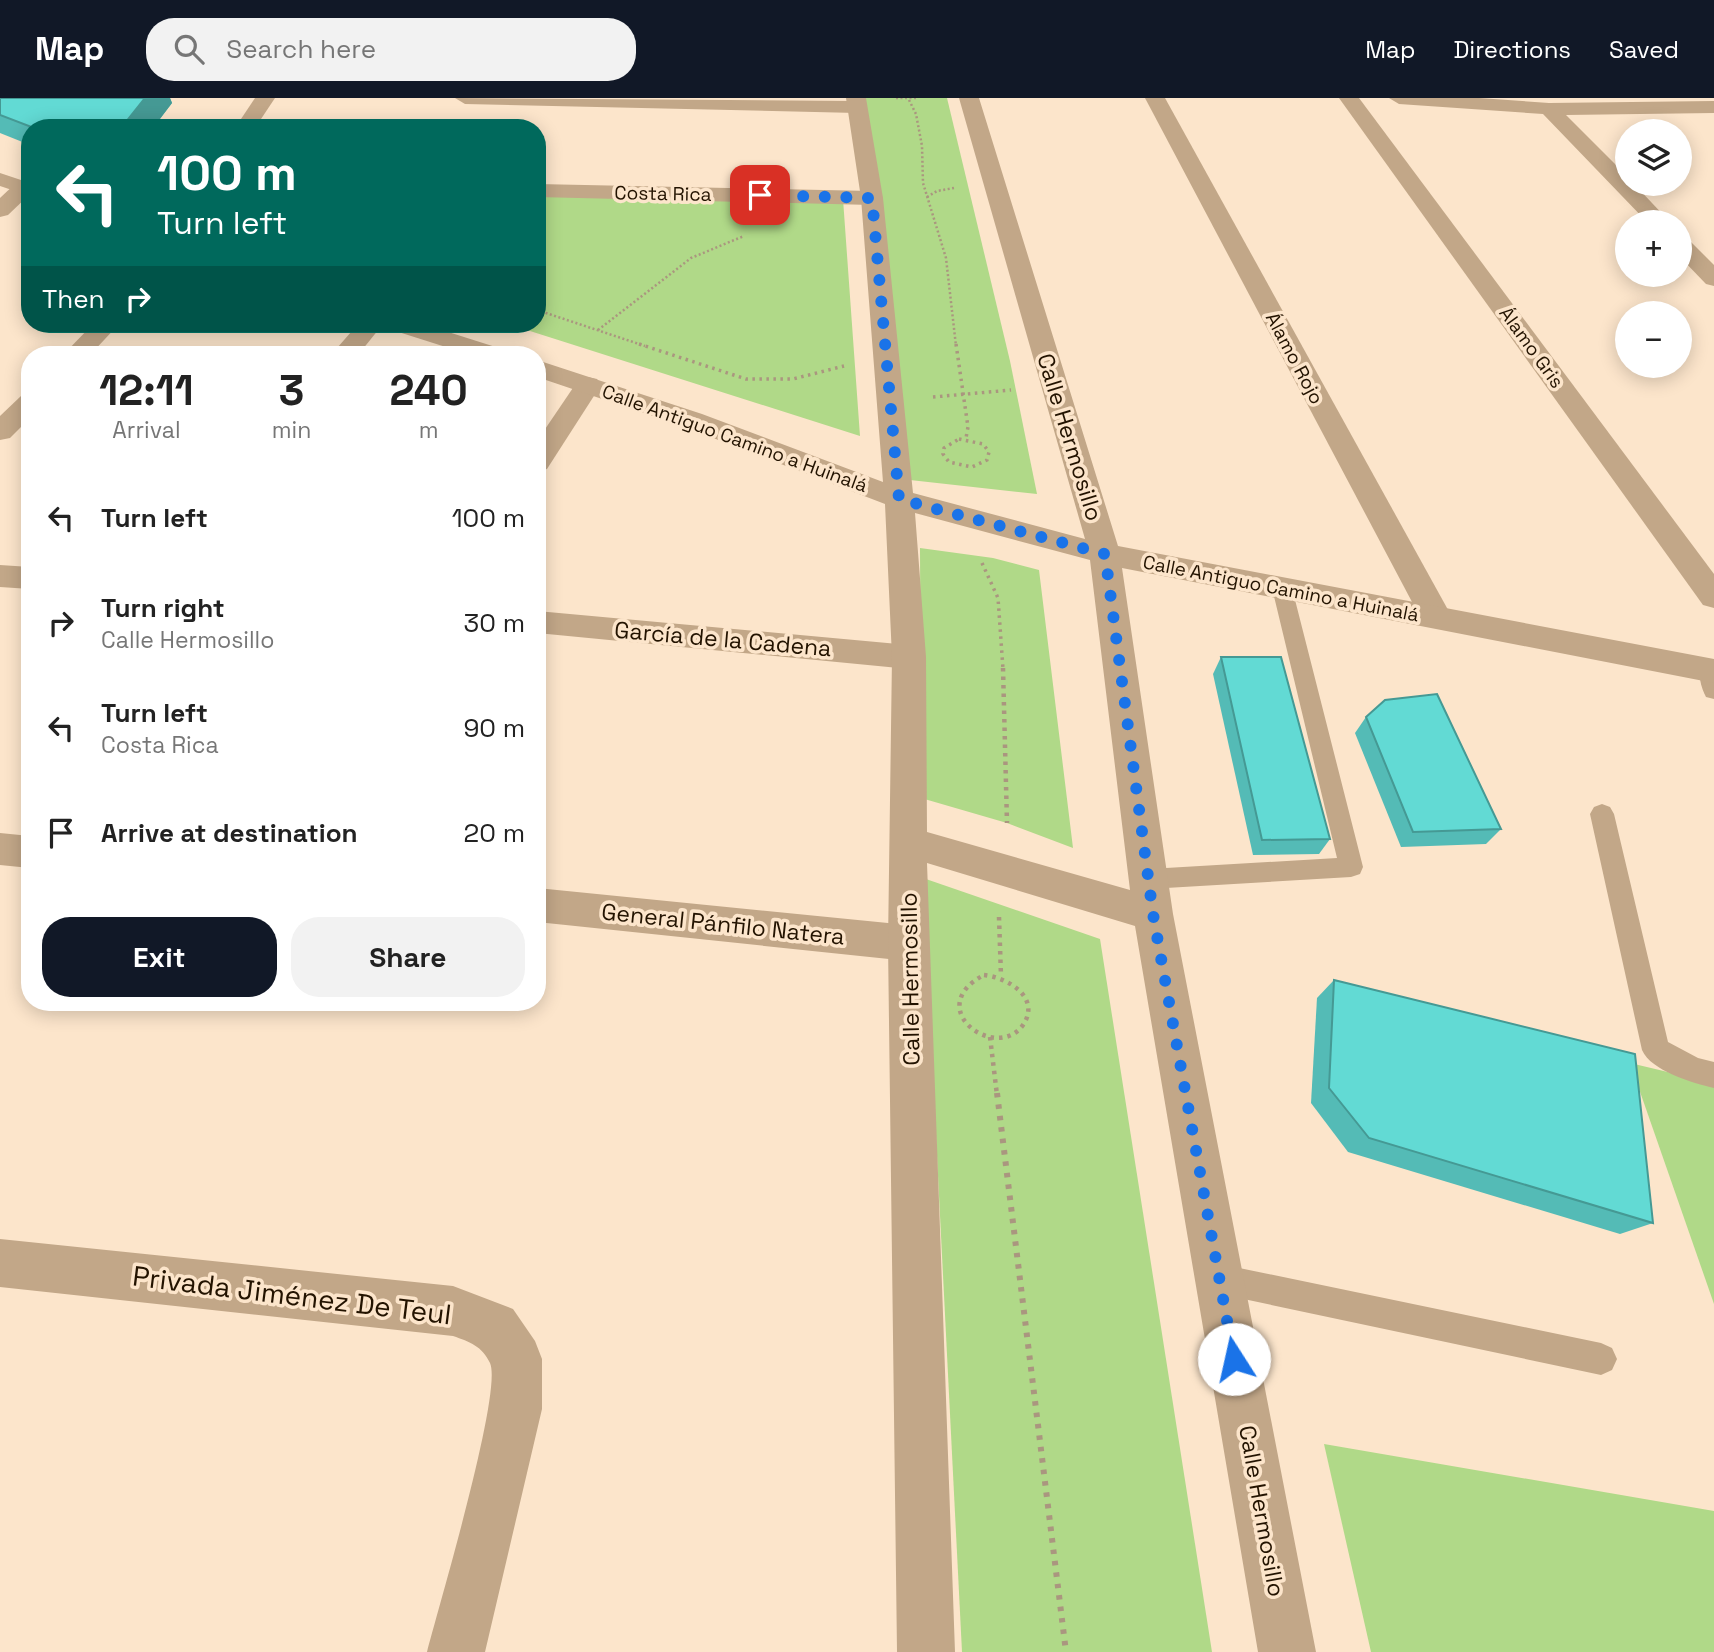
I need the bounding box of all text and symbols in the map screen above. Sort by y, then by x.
search box [146,18,636,81]
text: Map [35,28,104,70]
icon: search [170,30,208,68]
text: Search here [226,32,376,66]
text: Map [1365,34,1415,65]
text: Directions [1453,34,1571,65]
text: Saved [1609,34,1679,65]
map controls [1615,119,1692,378]
button: layers [1615,119,1692,196]
text: 100 m [157,142,297,204]
icon: left [42,147,133,238]
pin [730,165,790,225]
icon: arrive [741,176,779,214]
street label: Costa Rica [614,180,712,207]
text: Turn left [157,203,287,243]
button: + [1615,210,1692,287]
icon: right [119,280,157,318]
text: Then [42,282,105,316]
button: − [1615,301,1692,378]
street label: Álamo Gris [1494,302,1570,393]
street label: Álamo Rojo [1260,308,1329,409]
street label: Calle Hermosillo [1030,350,1110,524]
text: 12:11 [99,364,194,417]
text: 3 [279,364,304,417]
text: 240 [390,364,468,417]
street label: Calle Antiguo Camino a Huinalá [599,379,871,498]
text: Arrival [112,415,181,445]
text: min [272,415,311,445]
text: m [419,415,439,445]
icon: left [42,499,80,537]
text: Turn left [101,501,208,535]
text: 100 m [452,501,525,535]
street label: Calle Antiguo Camino a Huinalá [1141,549,1421,628]
text: Turn right [101,591,225,625]
icon: right [42,604,80,642]
text: 30 m [464,606,525,640]
street label: García de la Cadena [613,615,833,663]
text: Calle Hermosillo [101,625,274,655]
text: Turn left [101,696,208,730]
icon: left [42,709,80,747]
text: 90 m [463,711,525,745]
text: Costa Rica [101,730,219,760]
icon: arrive [42,814,80,852]
text: Arrive at destination [101,816,358,850]
text: 20 m [464,816,525,850]
street label: Calle Hermosillo [893,892,927,1066]
street label: General Pánfilo Natera [600,896,846,952]
button: Exit [42,917,277,997]
button: Share [291,917,525,997]
street label: Privada Jiménez De Teul [131,1258,453,1332]
position arrow [1197,1322,1271,1396]
street label: Calle Hermosillo [1232,1423,1292,1599]

